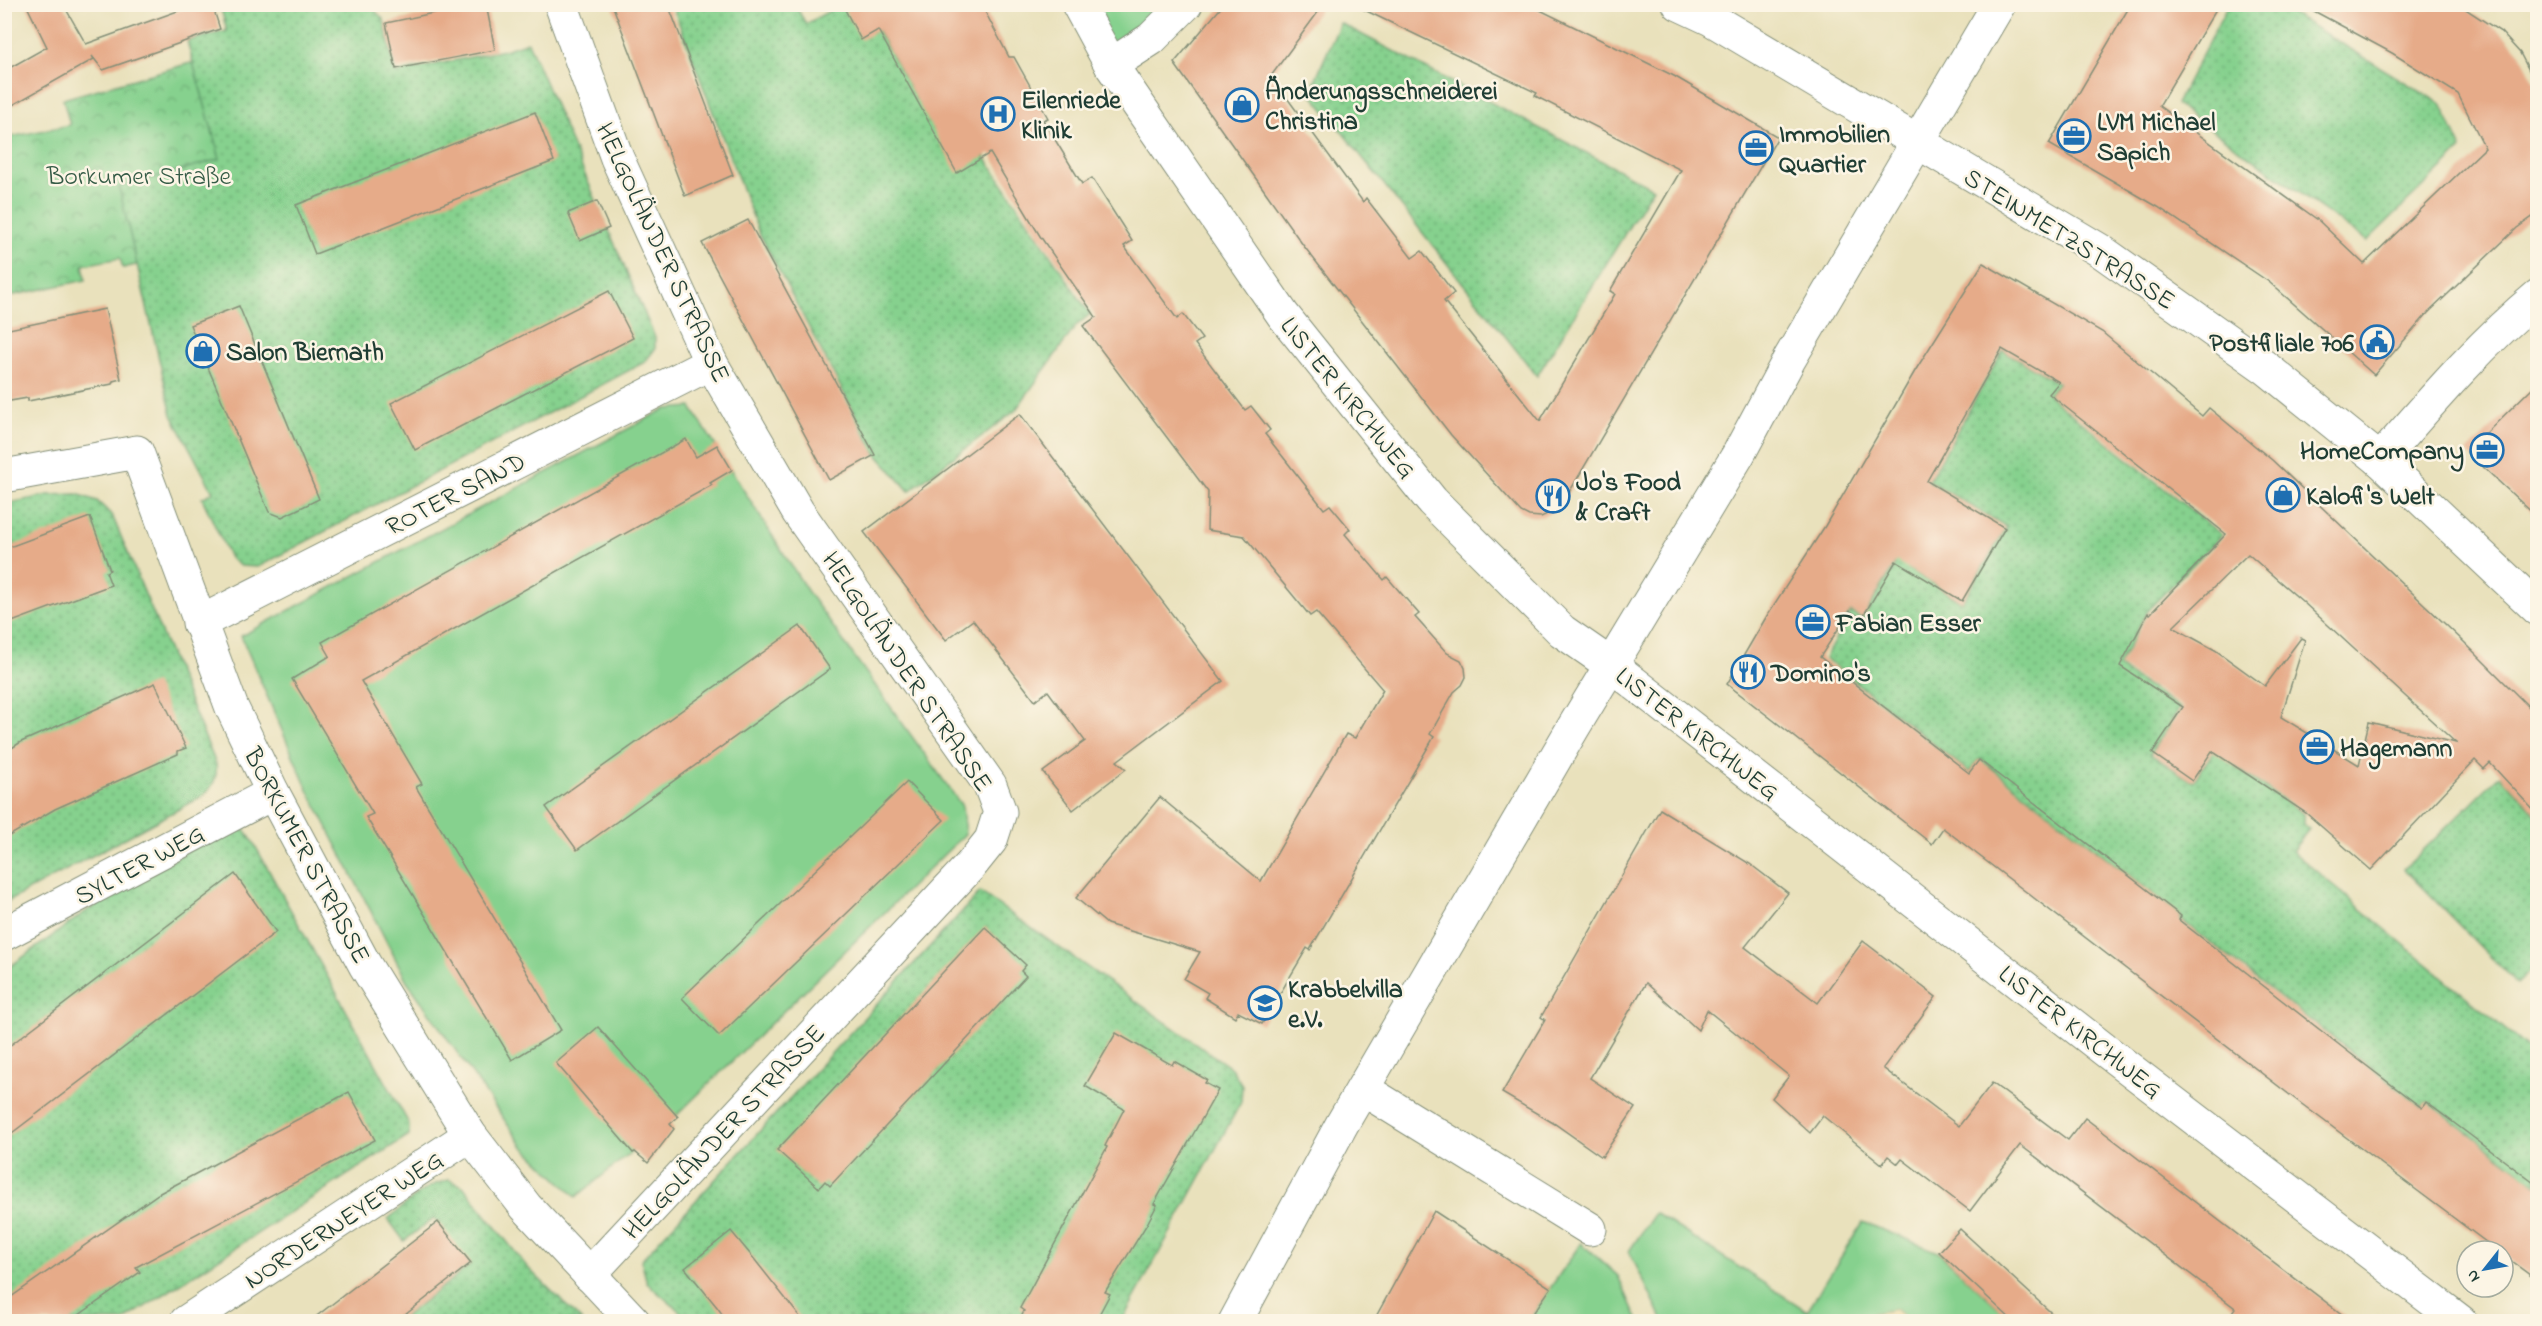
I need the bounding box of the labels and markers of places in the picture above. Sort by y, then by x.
place label: Änderungsschneiderei Christina [1265,74,1498,142]
place label: Eilenriede Klinik [1021,83,1122,151]
shop icon: Änderungsschneiderei Christina [1224,87,1260,123]
hospital icon: Eilenriede Klinik [980,96,1016,132]
place label: LVM Michael Sapich [2097,105,2216,173]
place label: Immobilien Quartier [1779,117,1890,185]
office icon: LVM Michael Sapich [2056,118,2092,154]
office icon: Immobilien Quartier [1738,130,1774,166]
public building icon: Postfiliale 706 [2359,324,2395,360]
place label: Postfiliale 706 [2209,326,2355,364]
shop icon: Salon Biernath [185,333,221,369]
place label: Salon Biernath [226,335,384,373]
office icon: HomeCompany [2469,432,2505,468]
place label: HomeCompany [2300,434,2464,472]
place label: Jo's Food & Craft [1575,465,1681,533]
shop icon: Kalofi's Welt [2265,477,2301,513]
restaurant icon: Jo's Food & Craft [1535,478,1571,514]
place label: Kalofi's Welt [2306,479,2435,517]
office icon: Fabian Esser [1795,604,1831,640]
place label: Fabian Esser [1834,606,1982,644]
restaurant icon: Domino's [1730,654,1766,690]
place label: Domino's [1770,656,1871,694]
office icon: Hagemann [2299,729,2335,765]
place label: Hagemann [2340,731,2453,770]
place label: Krabbelvilla e.V. [1288,972,1403,1040]
school or university icon: Krabbelvilla e.V. [1247,985,1283,1021]

